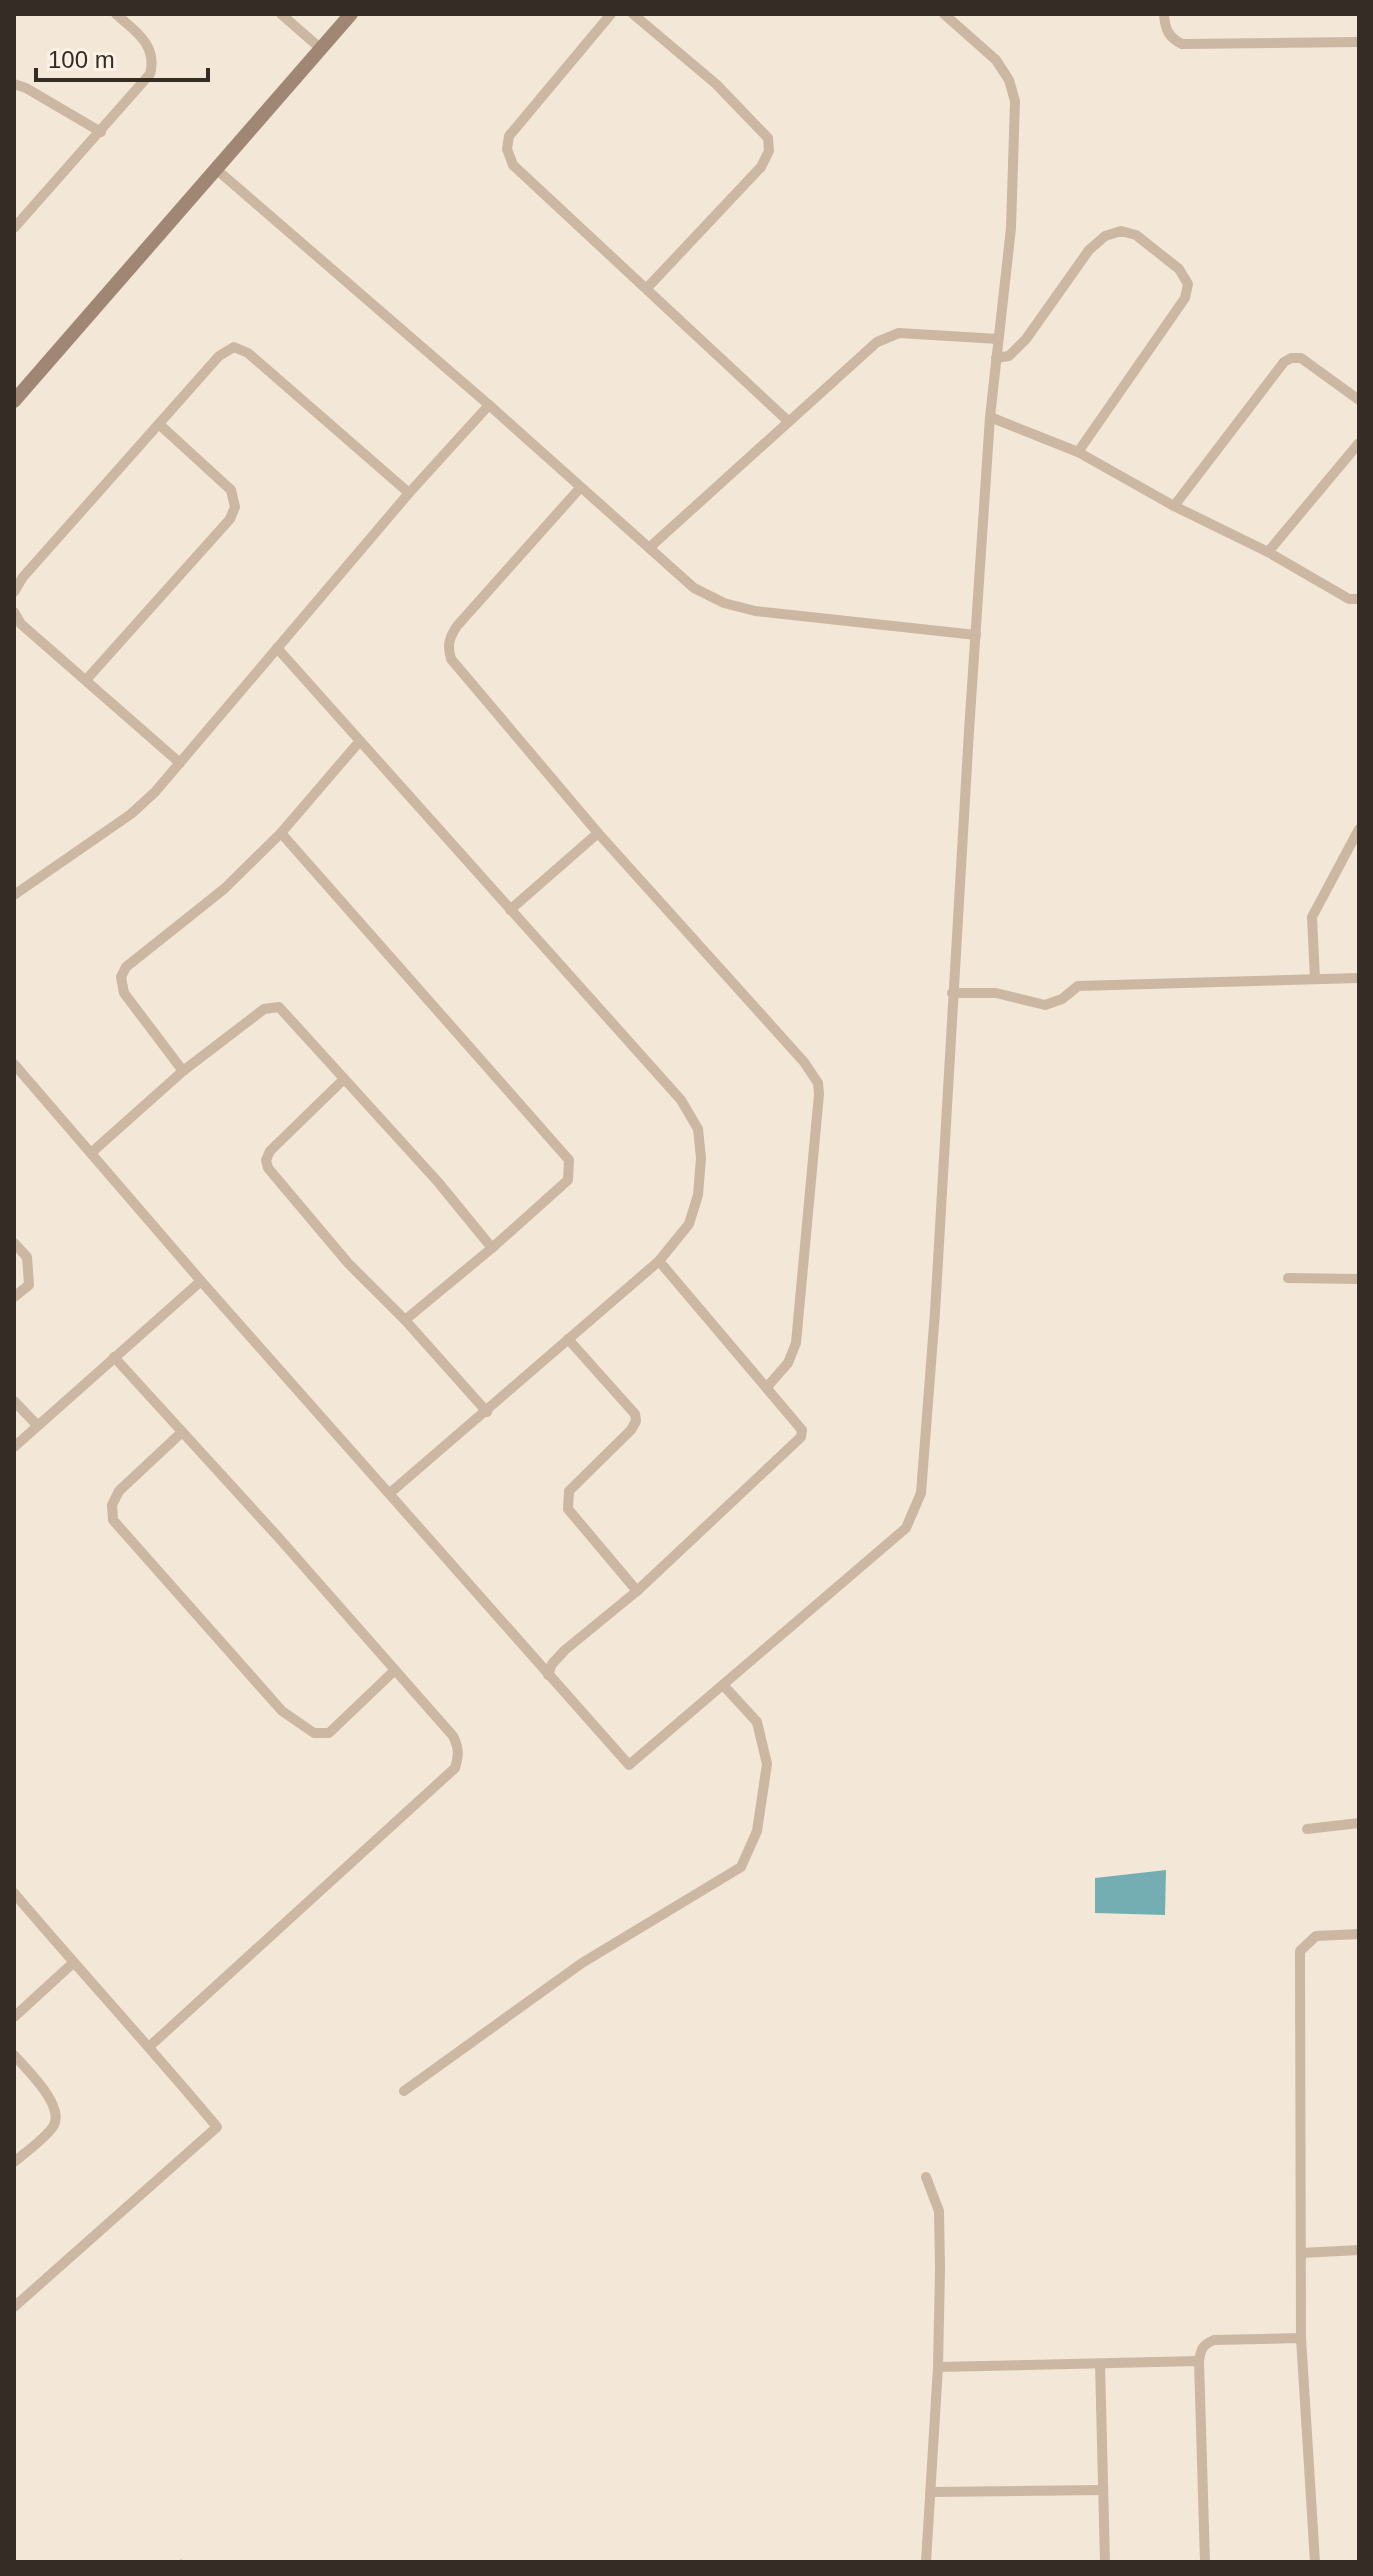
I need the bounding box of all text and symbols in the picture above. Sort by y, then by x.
scale bar [36,32,208,82]
text: 100 m [48,46,115,73]

